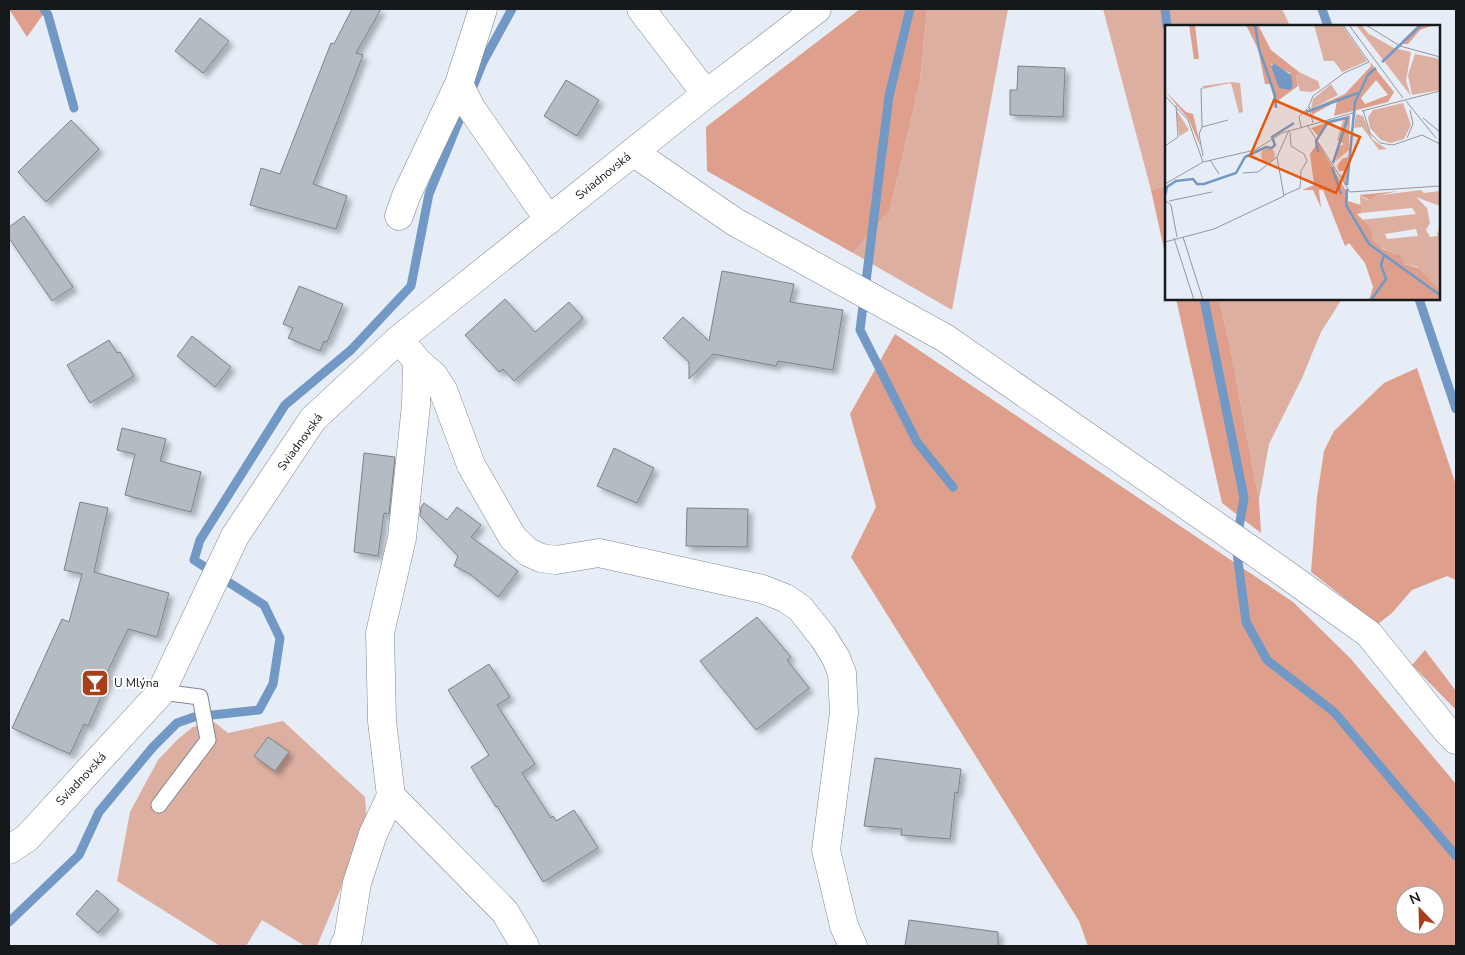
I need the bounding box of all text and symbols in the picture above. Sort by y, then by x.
inset map [1165,25,1440,300]
street label: Sviadnovská [572,149,634,203]
street label: Sviadnovská [274,410,326,474]
bar icon: U Mlýna [80,668,110,698]
place label: U Mlýna [114,675,159,691]
street label: Sviadnovská [52,749,110,809]
north arrow [1395,885,1445,935]
text: N [1407,888,1424,909]

